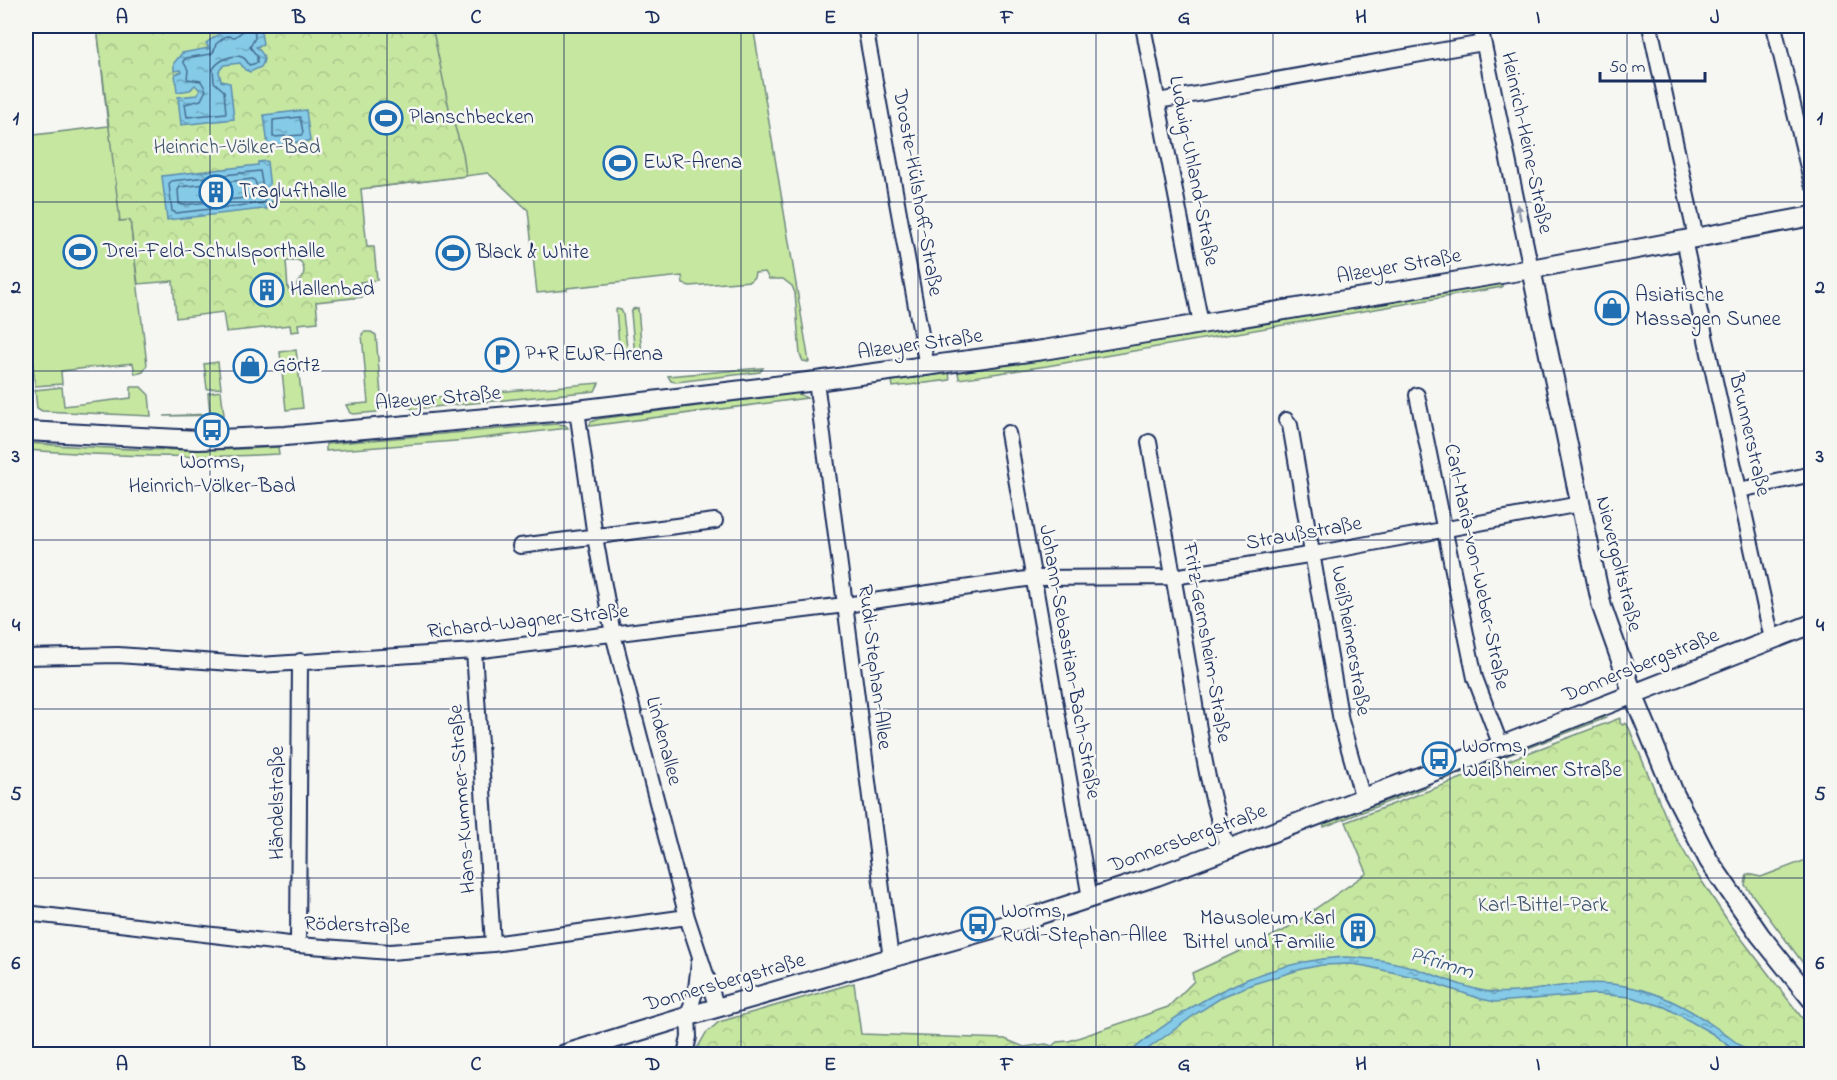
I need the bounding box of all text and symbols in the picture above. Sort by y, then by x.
text: A [116,4,128,33]
text: B [291,4,306,33]
text: C [471,4,482,33]
text: D [645,4,660,33]
text: E [824,4,836,33]
text: F [1000,4,1014,33]
text: G [1178,4,1191,33]
text: H [1355,4,1367,33]
text: I [1536,4,1541,33]
text: J [1710,4,1720,33]
scale bar [1600,45,1705,83]
street label: Heinrich-Heine-Straße [1492,49,1560,237]
text: 50 m [1609,55,1646,81]
street label: Ludwig-Uhland-Straße [1158,73,1226,270]
street label: Droste-Hülshoff-Straße [884,87,950,299]
sports icon: Planschbecken [368,100,404,136]
place label: Planschbecken [409,103,534,133]
text: 1 [13,105,20,134]
text: 1 [1817,105,1824,134]
park label: Heinrich-Völker-Bad [153,133,321,163]
sports icon: EWR-Arena [602,145,638,181]
place label: EWR-Arena [643,148,742,178]
building icon: Traglufthalle [198,174,234,210]
place label: Traglufthalle [239,177,347,209]
one-way arrow [1514,202,1523,221]
sports icon: Drei-Feld-Schulsporthalle [62,234,98,270]
sports icon: Black & White [435,235,471,271]
place label: Drei-Feld-Schulsporthalle [102,237,325,267]
place label: Black & White [475,238,589,268]
street label: Alzeyer Straße [1334,241,1465,295]
building icon: Hallenbad [249,272,285,308]
text: 2 [10,274,21,303]
text: 2 [1814,274,1825,303]
place label: Hallenbad [290,275,375,305]
place label: Asiatische Massagen Sunee [1635,281,1781,337]
shop icon: Asiatische Massagen Sunee [1594,290,1630,326]
street label: Alzeyer Straße [855,321,985,371]
parking icon: P+R EWR-Arena [484,337,520,373]
place label: P+R EWR-Arena [525,340,663,370]
shop icon: Görtz [232,348,268,384]
place label: Görtz [273,351,320,381]
street label: Brunnerstraße [1720,370,1778,500]
street label: Alzeyer Straße [374,379,503,421]
bus stop icon: Worms, Heinrich-Völker-Bad [194,412,230,448]
street label: Carl-Maria-von-Weber-Straße [1435,441,1517,693]
text: 3 [11,443,20,472]
text: 3 [1815,443,1824,472]
place label: Worms, Heinrich-Völker-Bad [128,448,296,502]
street label: Nievergoltstraße [1585,493,1649,636]
street label: Straußstraße [1244,509,1365,559]
street label: Johann-Sebastian-Bach-Straße [1030,522,1108,802]
street label: Fritz-Gernsheim-Straße [1173,540,1238,746]
street label: Weißheimerstraße [1322,564,1378,719]
street label: Rudi-Stephan-Allee [849,583,899,752]
street label: Richard-Wagner-Straße [426,596,631,649]
text: 4 [12,612,21,641]
text: 4 [1816,612,1825,641]
street label: Donnersbergstraße [1557,621,1725,713]
street label: Lindenallee [637,693,689,789]
street label: Hans-Kummer-Straße [441,703,485,895]
place label: Worms, Weißheimer Straße [1462,732,1622,786]
bus stop icon: Worms, Weißheimer Straße [1421,741,1457,777]
street label: Händelstraße [263,745,293,860]
text: 5 [10,781,22,810]
text: 5 [1814,781,1826,810]
street label: Donnersbergstraße [1104,796,1272,884]
park label: Karl-Bittel-Park [1478,891,1609,921]
place label: Worms, Rudi-Stephan-Allee [1001,897,1168,951]
place label: Mausoleum Karl Bittel und Familie [1183,904,1336,958]
bus stop icon: Worms, Rudi-Stephan-Allee [960,906,996,942]
street label: Röderstraße [303,909,411,943]
building icon: Mausoleum Karl Bittel und Familie [1340,913,1376,949]
water label: Pfrimm [1405,939,1478,989]
street label: Donnersbergstraße [640,946,810,1023]
text: 6 [12,950,21,979]
text: 6 [1816,950,1825,979]
text: A [116,1051,128,1080]
text: B [291,1051,306,1080]
text: C [471,1051,482,1080]
text: D [645,1051,660,1080]
text: E [824,1051,836,1080]
text: F [1000,1051,1014,1080]
text: G [1178,1051,1191,1080]
text: H [1355,1051,1367,1080]
text: I [1536,1051,1541,1080]
text: J [1710,1051,1720,1080]

